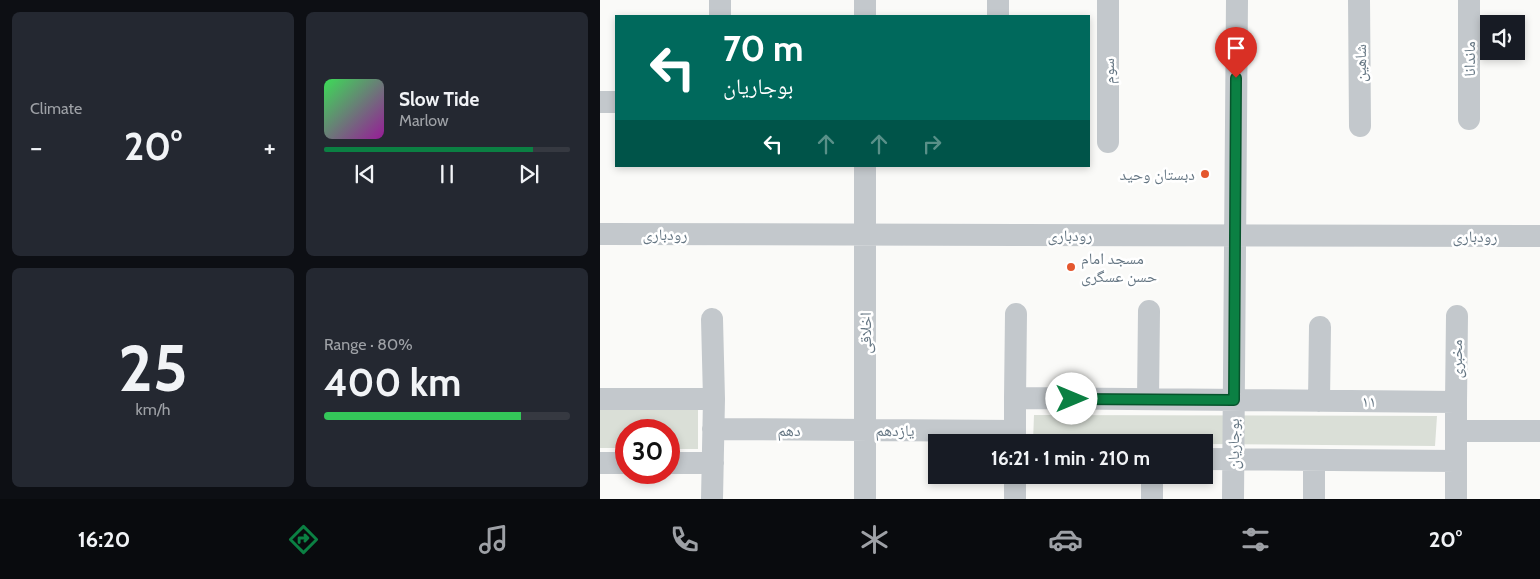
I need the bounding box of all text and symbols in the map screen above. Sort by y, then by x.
map controls [1480,15,1525,60]
button: sound [1480,15,1525,60]
text: 70 m [723,27,804,70]
pin [1215,27,1257,78]
icon: arrive [1222,34,1250,62]
icon: left [640,35,705,100]
street label: ماندانا [1460,41,1479,77]
street label: شاهین [1351,44,1371,82]
street label: سوم [1099,58,1119,84]
text: بوجاریان [723,73,793,100]
text: Slow Tide [399,88,479,111]
text: Climate [30,99,82,118]
text: Marlow [399,111,449,130]
text: 20° [124,123,182,170]
text: − [30,130,42,164]
text: + [264,130,276,164]
icon: left [759,130,787,158]
icon: ahead [812,130,840,158]
icon: ahead [865,130,893,158]
icon: right [918,130,946,158]
icon: previous [351,160,379,188]
icon: pause [433,160,461,188]
icon: next [515,160,543,188]
place label: دبستان وحید [1120,165,1195,185]
marker: دبستان وحید [1199,168,1211,180]
street label: رودباری [643,225,687,245]
street label: رودباری [1048,226,1092,246]
street label: رودباری [1453,227,1497,247]
place label: مسجد امام حسن عسگری [1081,249,1157,287]
marker: مسجد امام حسن عسگری [1065,261,1077,273]
street label: اخلاقی [856,312,876,354]
text: 25 [118,328,188,407]
text: Range · 80% [324,335,413,354]
street label: مخبری [1447,340,1467,378]
text: 400 km [324,359,461,406]
position arrow [1045,372,1097,424]
street label: ۱۱ [1362,392,1376,411]
text: km/h [135,400,171,419]
street label: بوجاریان [1224,418,1244,470]
speed limit sign: 30 [615,419,680,484]
street label: دهم [777,421,801,441]
street label: یازدهم [876,421,914,441]
text: 16:21 · 1 min · 210 m [991,447,1150,470]
icon: directions [286,522,321,557]
icon: music [476,522,511,557]
icon: phone [667,522,702,557]
icon: climate [857,522,892,557]
icon: car [1048,522,1083,557]
icon: filters [1238,522,1273,557]
text: 16:20 [78,526,130,553]
text: 20° [1429,526,1462,553]

